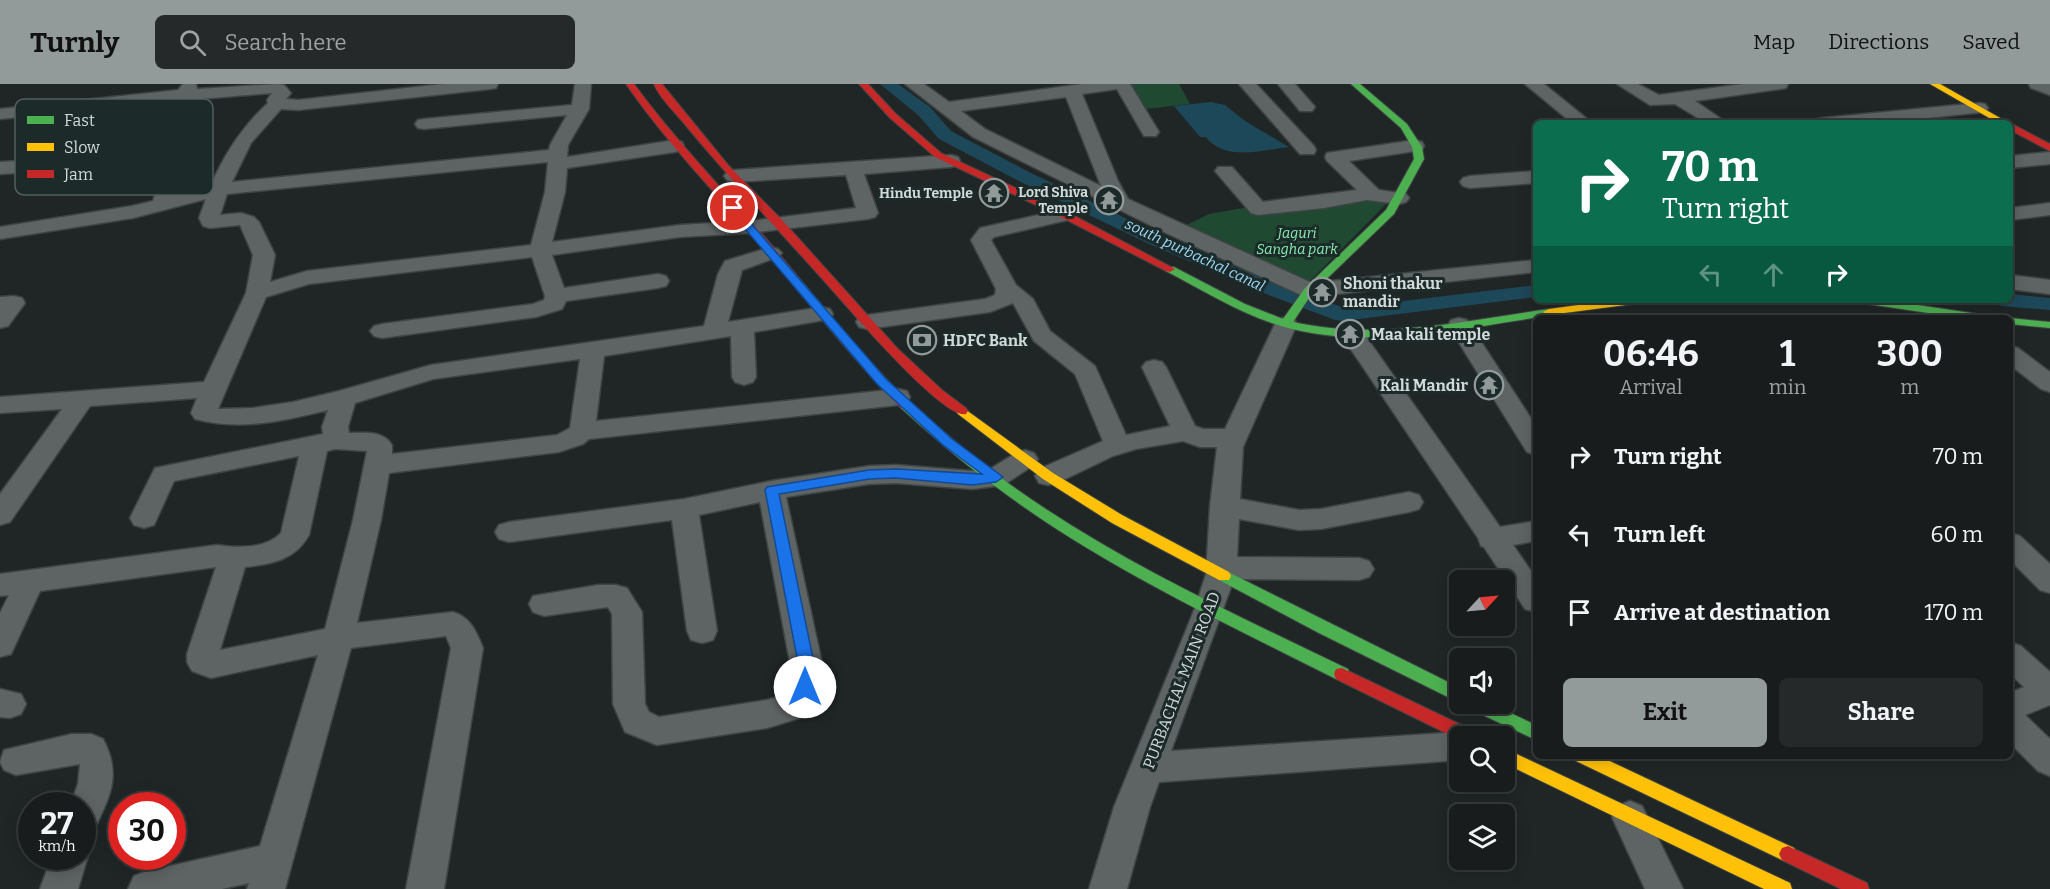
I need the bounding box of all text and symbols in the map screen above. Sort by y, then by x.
search box [155,15,575,69]
text: Turnly [30,26,119,59]
icon: search [176,26,209,59]
text: Search here [224,29,347,56]
text: Map [1753,29,1795,55]
text: Directions [1828,29,1929,55]
text: Saved [1962,29,2020,55]
legend [15,99,213,195]
text: Fast [64,111,95,130]
text: Slow [64,138,100,157]
text: 70 m [1662,142,1758,192]
icon: right [1563,144,1641,222]
text: Jam [63,165,93,184]
temple icon: Hindu Temple [978,177,1010,209]
pin [707,182,758,233]
place label: Lord Shiva Temple [1018,184,1088,217]
temple icon: Lord Shiva Temple [1093,184,1125,216]
place label: Hindu Temple [879,185,973,202]
icon: arrive [716,191,749,224]
text: Turn right [1662,193,1789,225]
water label: south purbachal canal [1122,215,1268,295]
park label: Jaguri Sangha park [1256,225,1338,258]
icon: left [1694,258,1727,291]
icon: ahead [1757,258,1790,291]
icon: right [1820,258,1853,291]
place label: Shoni thakur mandir [1343,274,1443,311]
temple icon: Shoni thakur mandir [1306,276,1338,308]
temple icon: Maa kali temple [1334,318,1366,350]
bank icon: HDFC Bank [906,324,938,356]
place label: Maa kali temple [1371,325,1490,344]
place label: HDFC Bank [943,331,1028,350]
text: 06:46 [1603,332,1699,376]
text: 1 [1780,332,1795,376]
text: 300 [1876,332,1943,376]
temple icon: Kali Mandir [1473,369,1505,401]
text: Arrival [1619,375,1683,399]
text: min [1769,375,1806,399]
text: m [1900,375,1919,399]
place label: Kali Mandir [1380,376,1468,395]
icon: right [1563,440,1596,473]
text: Turn right [1614,443,1722,470]
text: 70 m [1933,443,1983,470]
icon: left [1563,518,1596,551]
text: Turn left [1614,521,1706,548]
text: 60 m [1931,521,1983,548]
north arrow [1449,570,1515,636]
map controls [1449,570,1515,870]
street label: PURBACHAL MAIN ROAD [1139,589,1224,771]
icon: arrive [1563,596,1596,629]
text: Arrive at destination [1614,599,1830,626]
text: 170 m [1924,599,1983,626]
button: sound [1449,648,1515,714]
position arrow [773,655,837,719]
button: Exit [1563,678,1767,747]
button: Share [1779,678,1983,747]
button: search [1449,726,1515,792]
speed limit sign: 30 [108,792,186,870]
button: layers [1449,804,1515,870]
text: 27 [41,806,73,842]
text: km/h [38,837,76,855]

